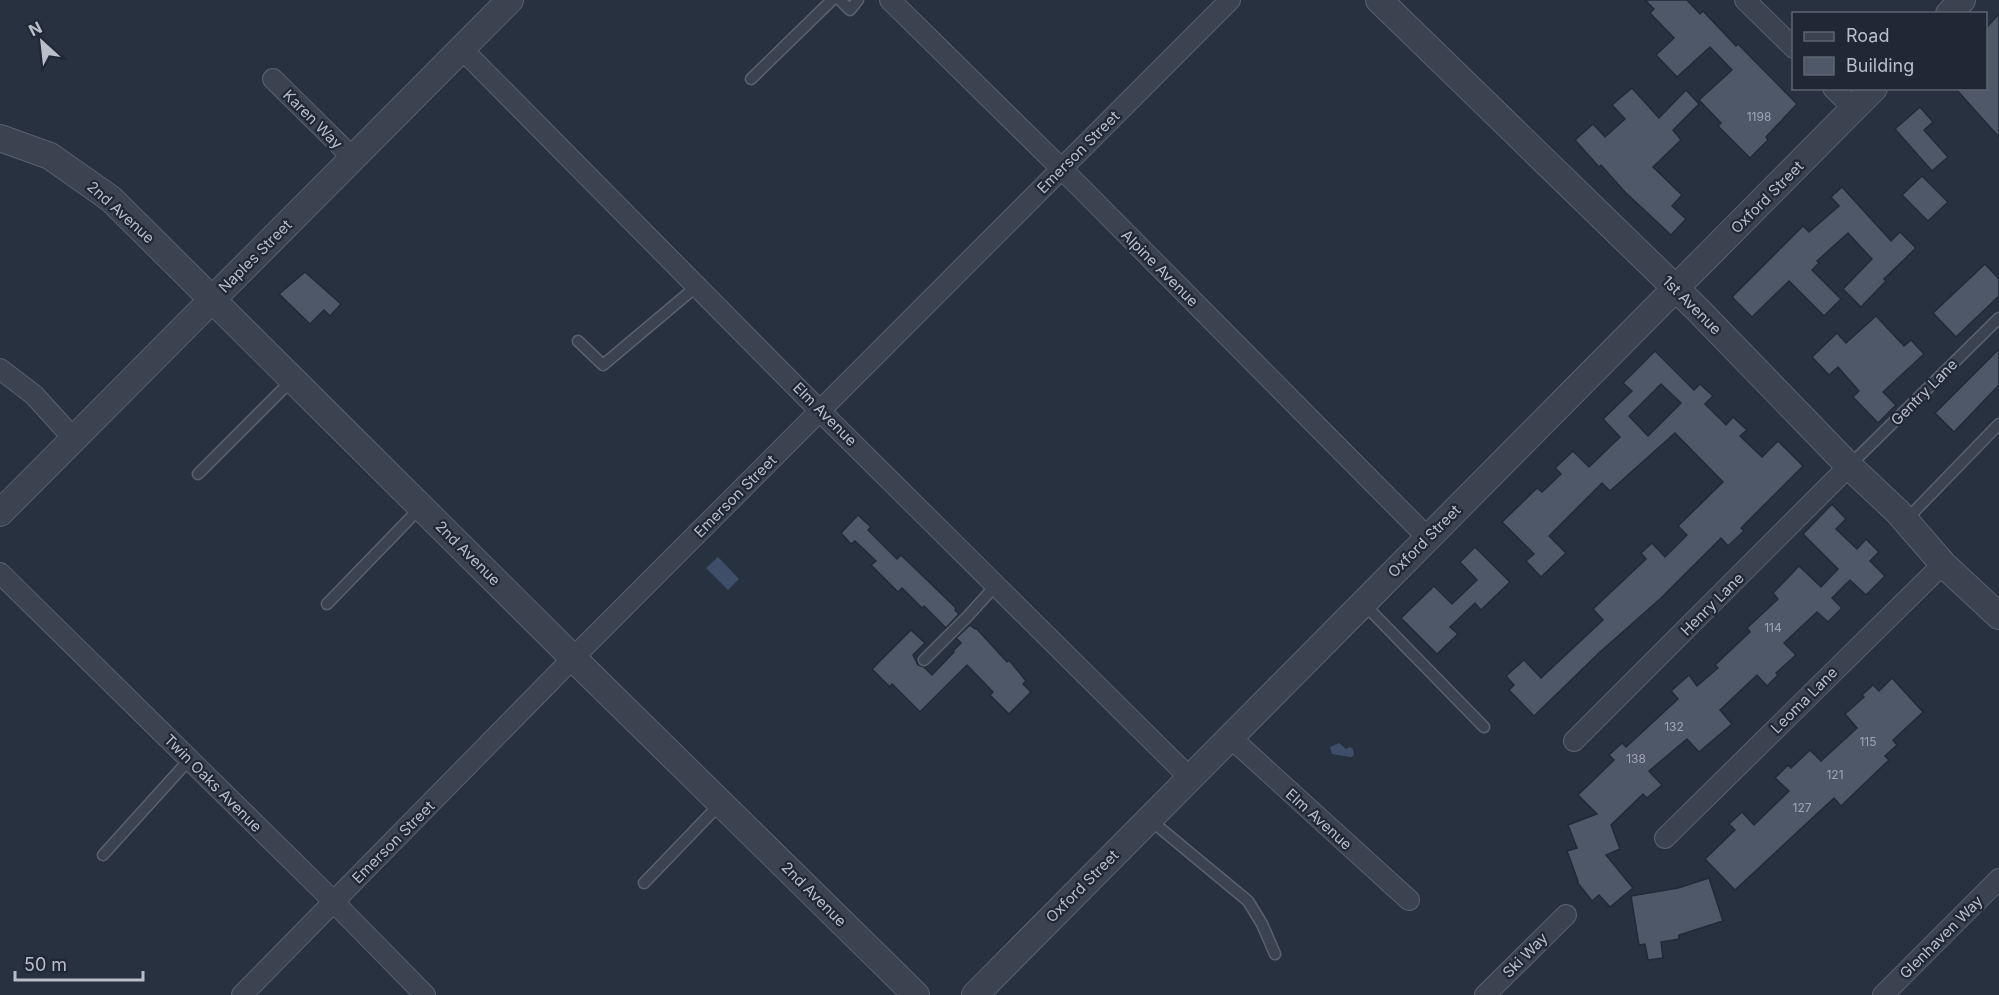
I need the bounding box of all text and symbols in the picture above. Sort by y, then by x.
north arrow [12,12,72,72]
legend [1792,12,1987,90]
text: N [25,17,45,40]
text: Road [1846,25,1889,46]
text: Building [1846,55,1914,76]
street label: Karen Way [279,85,347,153]
street label: Emerson Street [1033,107,1123,197]
house number: 1198 [1747,109,1771,124]
street label: Oxford Street [1727,157,1807,237]
street label: 2nd Avenue [83,177,159,247]
street label: Naples Street [214,215,296,297]
street label: Alpine Avenue [1117,225,1203,311]
street label: 1st Avenue [1658,271,1726,339]
street label: Gentry Lane [1887,355,1961,429]
street label: Elm Avenue [789,378,861,450]
street label: Emerson Street [690,451,780,541]
street label: Oxford Street [1384,501,1464,581]
street label: 2nd Avenue [432,517,504,589]
street label: Henry Lane [1676,568,1748,640]
house number: 114 [1764,620,1782,635]
street label: Leoma Lane [1767,663,1841,737]
house number: 132 [1664,719,1684,734]
street label: Twin Oaks Avenue [160,730,266,836]
house number: 115 [1859,734,1877,749]
house number: 138 [1626,751,1646,766]
house number: 121 [1826,767,1844,782]
street label: Elm Avenue [1282,784,1356,854]
street label: Emerson Street [348,797,438,887]
house number: 127 [1793,800,1812,815]
street label: Oxford Street [1042,846,1122,926]
street label: 2nd Avenue [778,858,850,930]
street label: Glenhaven Way [1895,891,1987,983]
street label: Ski Way [1498,928,1552,982]
scale bar [15,944,142,982]
text: 50 m [24,954,67,975]

